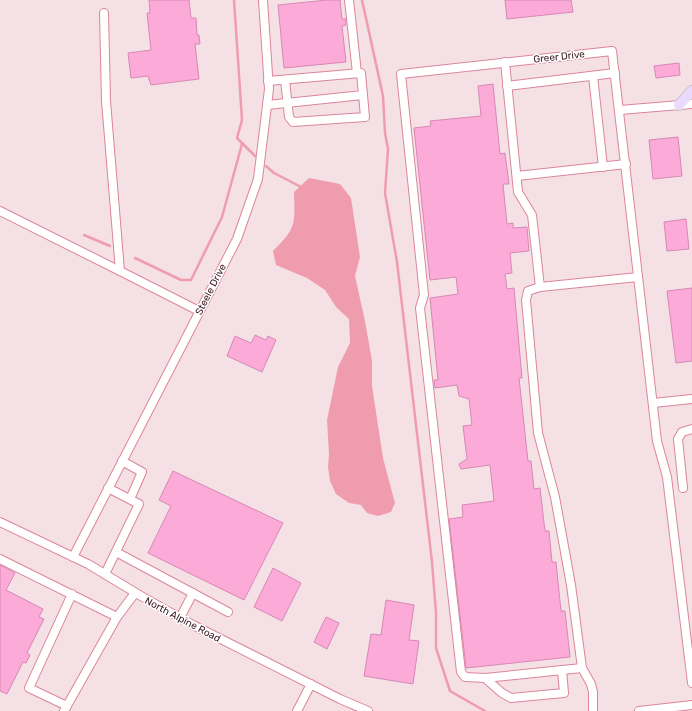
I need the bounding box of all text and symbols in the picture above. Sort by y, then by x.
street label: Greer Drive [533,48,586,66]
street label: Steele Drive [193,261,229,317]
street label: North Alpine Road [143,595,222,645]

